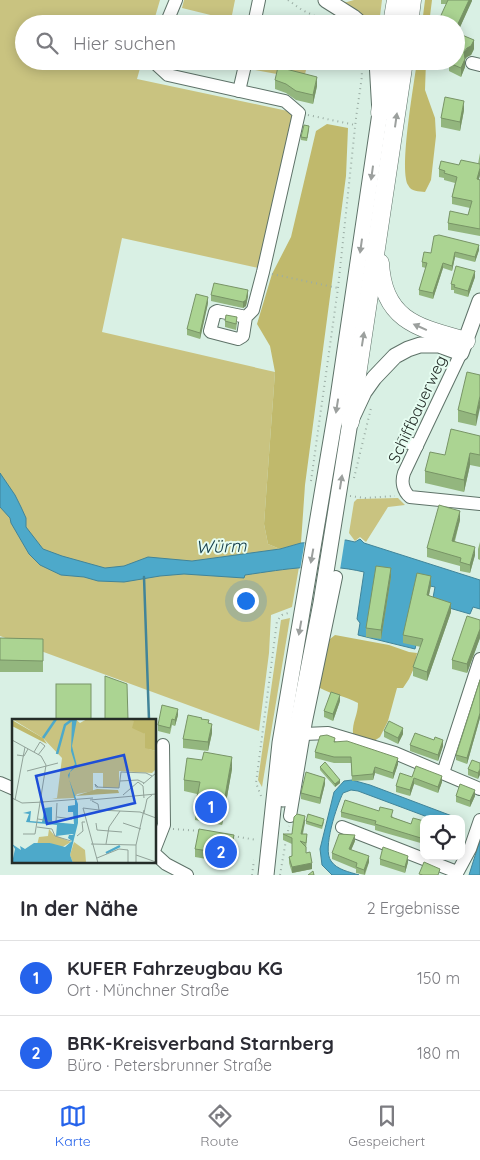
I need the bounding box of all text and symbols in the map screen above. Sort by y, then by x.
search box [15,15,465,70]
icon: search [33,29,61,57]
text: Hier suchen [73,31,176,55]
one-way arrow [392,111,400,127]
one-way arrow [367,165,375,181]
one-way arrow [357,238,365,254]
one-way arrow [413,322,427,330]
one-way arrow [360,331,368,347]
street label: Schiffbauerweg [383,352,451,466]
one-way arrow [333,399,341,415]
one-way arrow [338,474,346,490]
water label: Würm [195,534,247,558]
one-way arrow [308,548,316,564]
your location [233,588,259,614]
one-way arrow [295,620,303,636]
inset map [12,719,156,862]
pin: 1 [195,788,227,826]
map controls [420,815,465,860]
button: locate [420,815,465,860]
pin: 2 [205,833,237,871]
text: In der Nähe [20,895,138,921]
text: 2 Ergebnisse [367,898,460,918]
text: KUFER Fahrzeugbau KG [67,956,283,980]
text: 1 [33,968,39,988]
text: 150 m [417,968,460,988]
text: Ort · Münchner Straße [67,980,229,1000]
text: BRK-Kreisverband Starnberg [67,1031,334,1055]
text: 2 [31,1043,41,1063]
text: 180 m [417,1043,460,1063]
text: Büro · Petersbrunner Straße [67,1055,272,1075]
tab: Karte [55,1102,91,1150]
tab: Route [200,1102,239,1150]
tab: Gespeichert [348,1102,425,1150]

